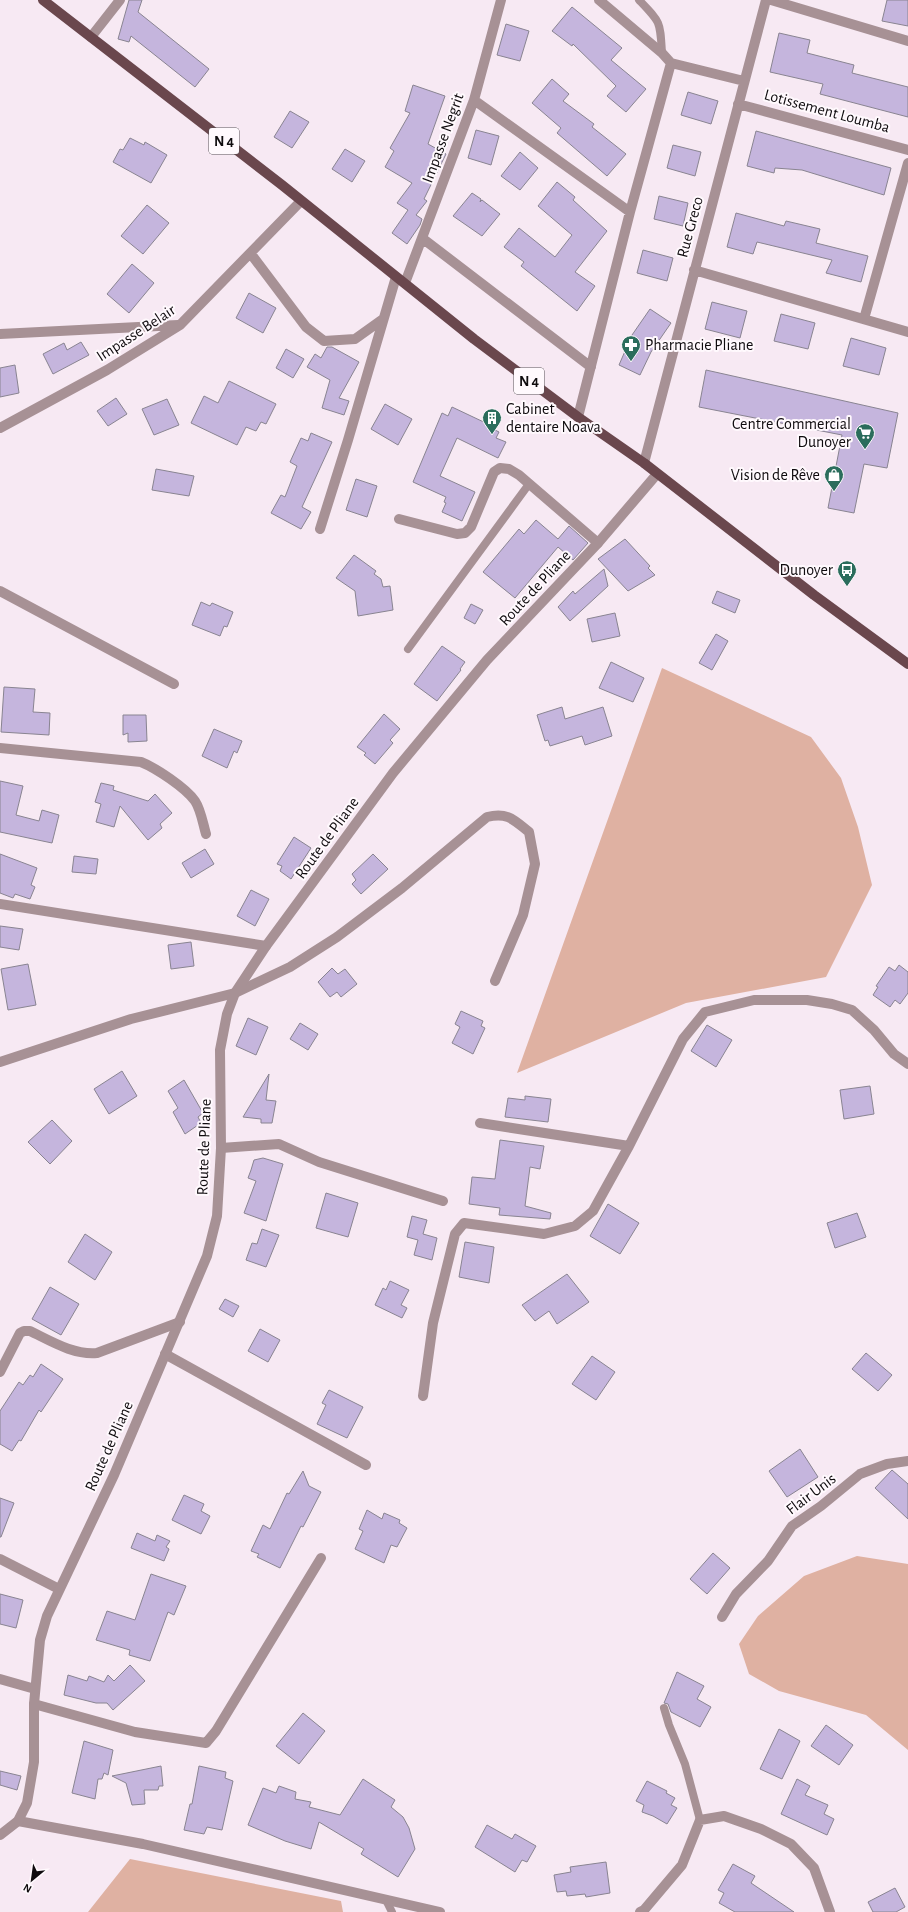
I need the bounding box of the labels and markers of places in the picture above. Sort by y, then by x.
pharmacy icon: Pharmacie Pliane [620,334,642,362]
place label: Pharmacie Pliane [645,337,753,353]
place label: Cabinet dentaire Noava [506,401,601,435]
building icon: Cabinet dentaire Noava [481,407,503,435]
place label: Centre Commercial Dunoyer [732,416,852,451]
supermarket icon: Centre Commercial Dunoyer [854,422,876,450]
shop icon: Vision de Rêve [823,464,845,492]
place label: Vision de Rêve [731,467,820,483]
bus stop icon: Dunoyer [836,559,858,587]
place label: Dunoyer [780,562,834,579]

